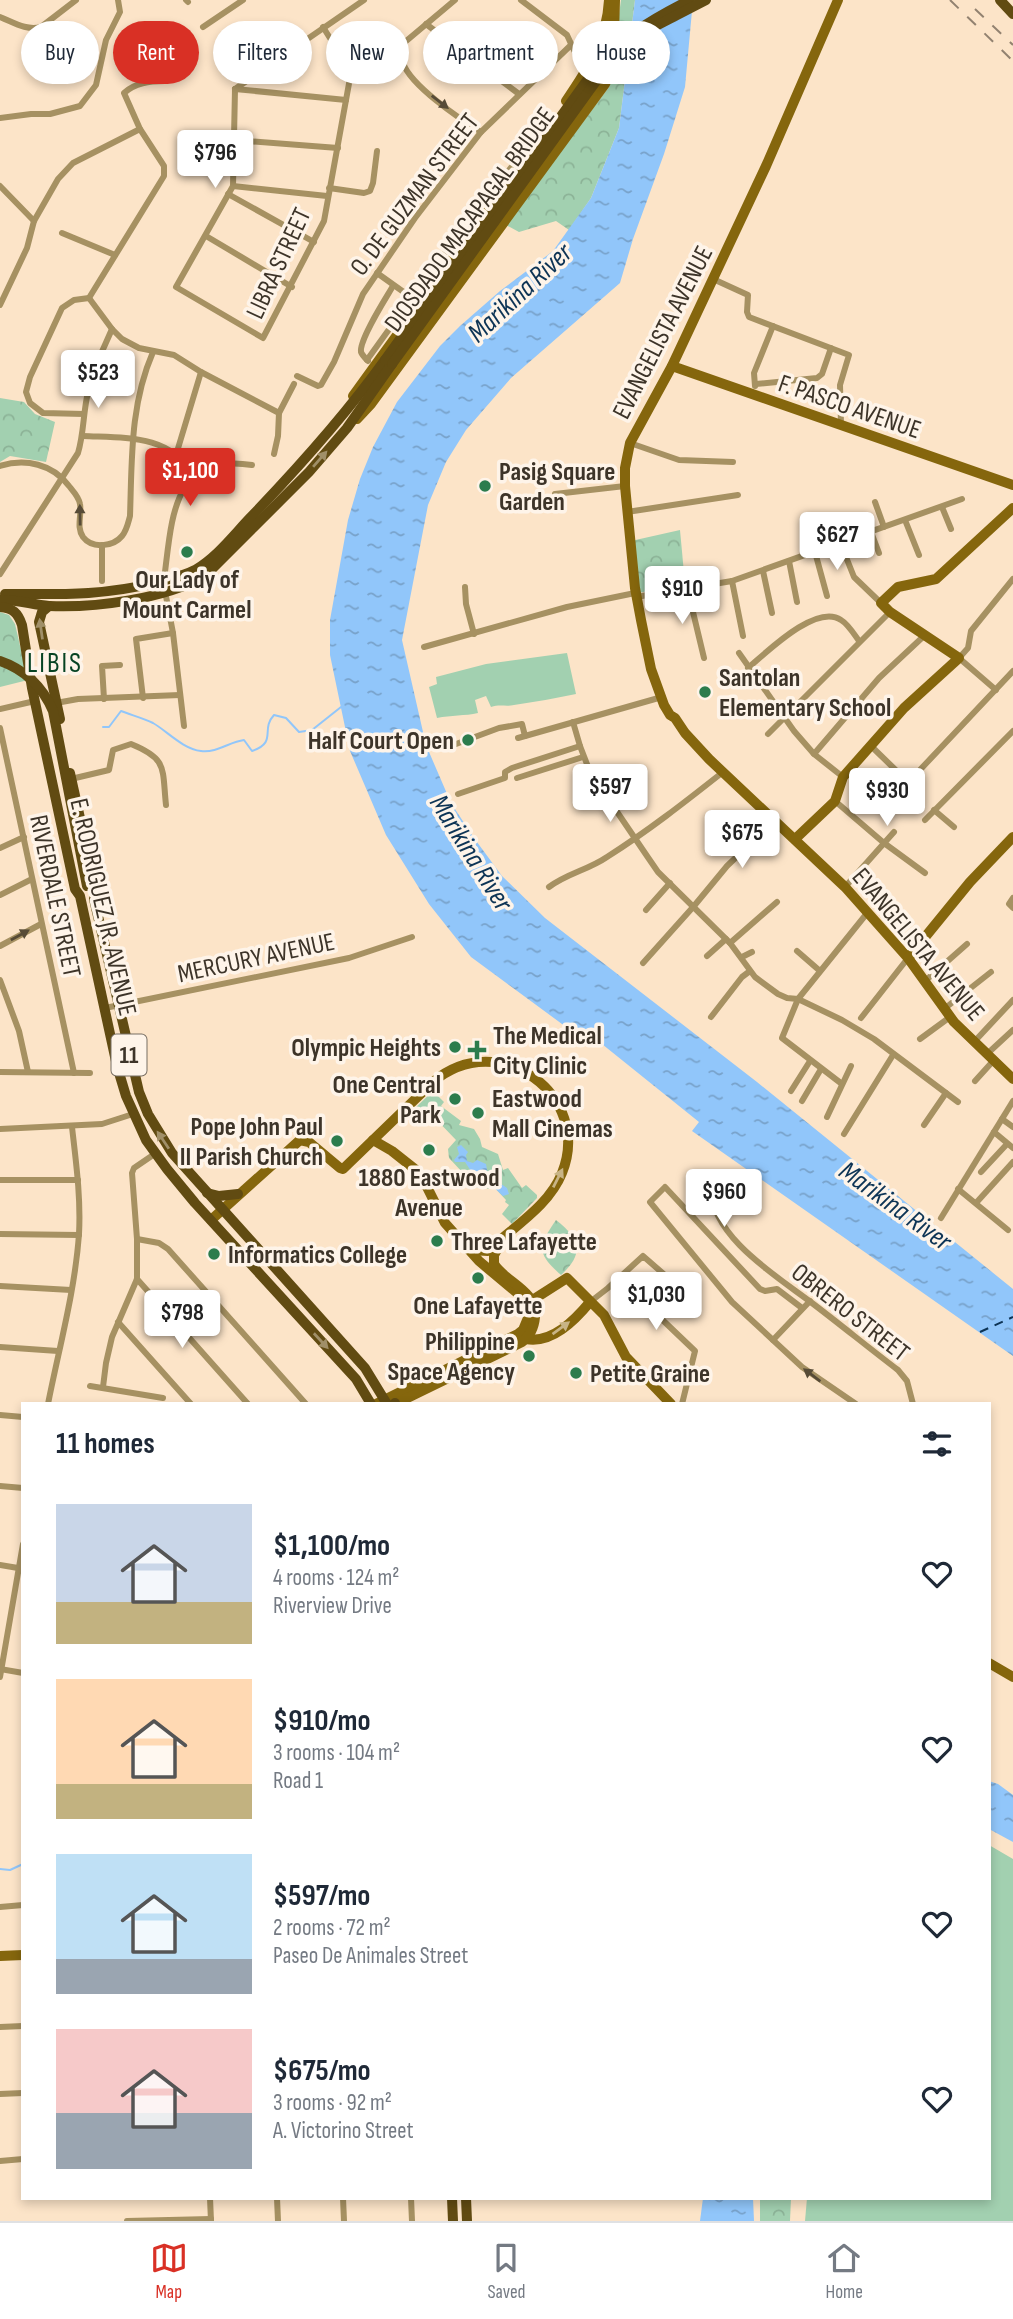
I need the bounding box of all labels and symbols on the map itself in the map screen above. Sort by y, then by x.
one-way arrow [431,94,449,108]
street label: DIOSDADO MACAPAGAL BRIDGE [378,102,562,338]
street label: O. DE GUZMAN STREET [344,108,486,282]
pin: $796 [174,130,256,190]
street label: LIBRA STREET [240,203,319,324]
water label: Marikina River [461,236,580,350]
street label: EVANGELISTA AVENUE [606,241,720,424]
pin: $523 [57,350,139,410]
street label: F. PASCO AVENUE [774,369,925,446]
pin: $1,100 [133,448,247,508]
one-way arrow [312,450,327,467]
place label: Pasig Square Garden [499,457,615,518]
marker: Pasig Square Garden [477,478,493,494]
one-way arrow [74,504,85,526]
pin: $627 [796,512,878,572]
marker: Our Lady of Mount Carmel [179,544,195,560]
place label: Our Lady of Mount Carmel [123,565,251,626]
pin: $910 [641,566,723,626]
one-way arrow [36,617,47,639]
district label: LIBIS [27,647,83,680]
place label: Santolan Elementary School [719,663,891,724]
marker: Santolan Elementary School [697,684,713,700]
place label: Half Court Open [308,726,454,757]
marker: Half Court Open [460,732,476,748]
pin: $597 [569,764,651,824]
pin: $930 [846,768,928,828]
water label: Marikina River [422,789,520,918]
street label: E. RODRIGUEZ JR. AVENUE [62,796,143,1019]
pin: $675 [701,810,783,870]
street label: RIVERDALE STREET [22,812,87,980]
street label: EVANGELISTA AVENUE [845,862,991,1028]
street label: MERCURY AVENUE [175,927,338,990]
one-way arrow [11,929,30,941]
place label: The Medical City Clinic [493,1021,602,1082]
place label: Olympic Heights [291,1033,441,1064]
road number: 11 [111,1035,146,1076]
marker: Olympic Heights [447,1039,463,1055]
marker: The Medical City Clinic [467,1040,487,1060]
place label: One Central Park [333,1070,441,1131]
place label: Eastwood Mall Cinemas [492,1084,613,1145]
marker: One Central Park [447,1091,463,1107]
marker: Eastwood Mall Cinemas [470,1105,486,1121]
place label: Pope John Paul II Parish Church [180,1112,323,1173]
one-way arrow [157,1130,170,1150]
marker: Pope John Paul II Parish Church [329,1133,345,1149]
marker: 1880 Eastwood Avenue [421,1142,437,1158]
water label: Marikina River [833,1155,959,1259]
place label: 1880 Eastwood Avenue [358,1163,500,1224]
one-way arrow [553,1168,564,1188]
pin: $960 [683,1170,765,1229]
place label: Three Lafayette [451,1227,597,1258]
marker: Three Lafayette [429,1233,445,1249]
place label: Informatics College [228,1240,407,1271]
marker: Informatics College [206,1246,222,1262]
street label: OBRERO STREET [785,1257,915,1369]
marker: One Lafayette [470,1270,486,1286]
pin: $1,030 [599,1272,713,1332]
pin: $798 [141,1290,223,1350]
place label: One Lafayette [413,1291,543,1322]
one-way arrow [552,1321,571,1335]
place label: Philippine Space Agency [388,1327,515,1388]
one-way arrow [313,1332,329,1349]
marker: Philippine Space Agency [521,1348,537,1364]
place label: Petite Graine [590,1359,710,1390]
marker: Petite Graine [568,1365,584,1381]
one-way arrow [803,1368,821,1382]

